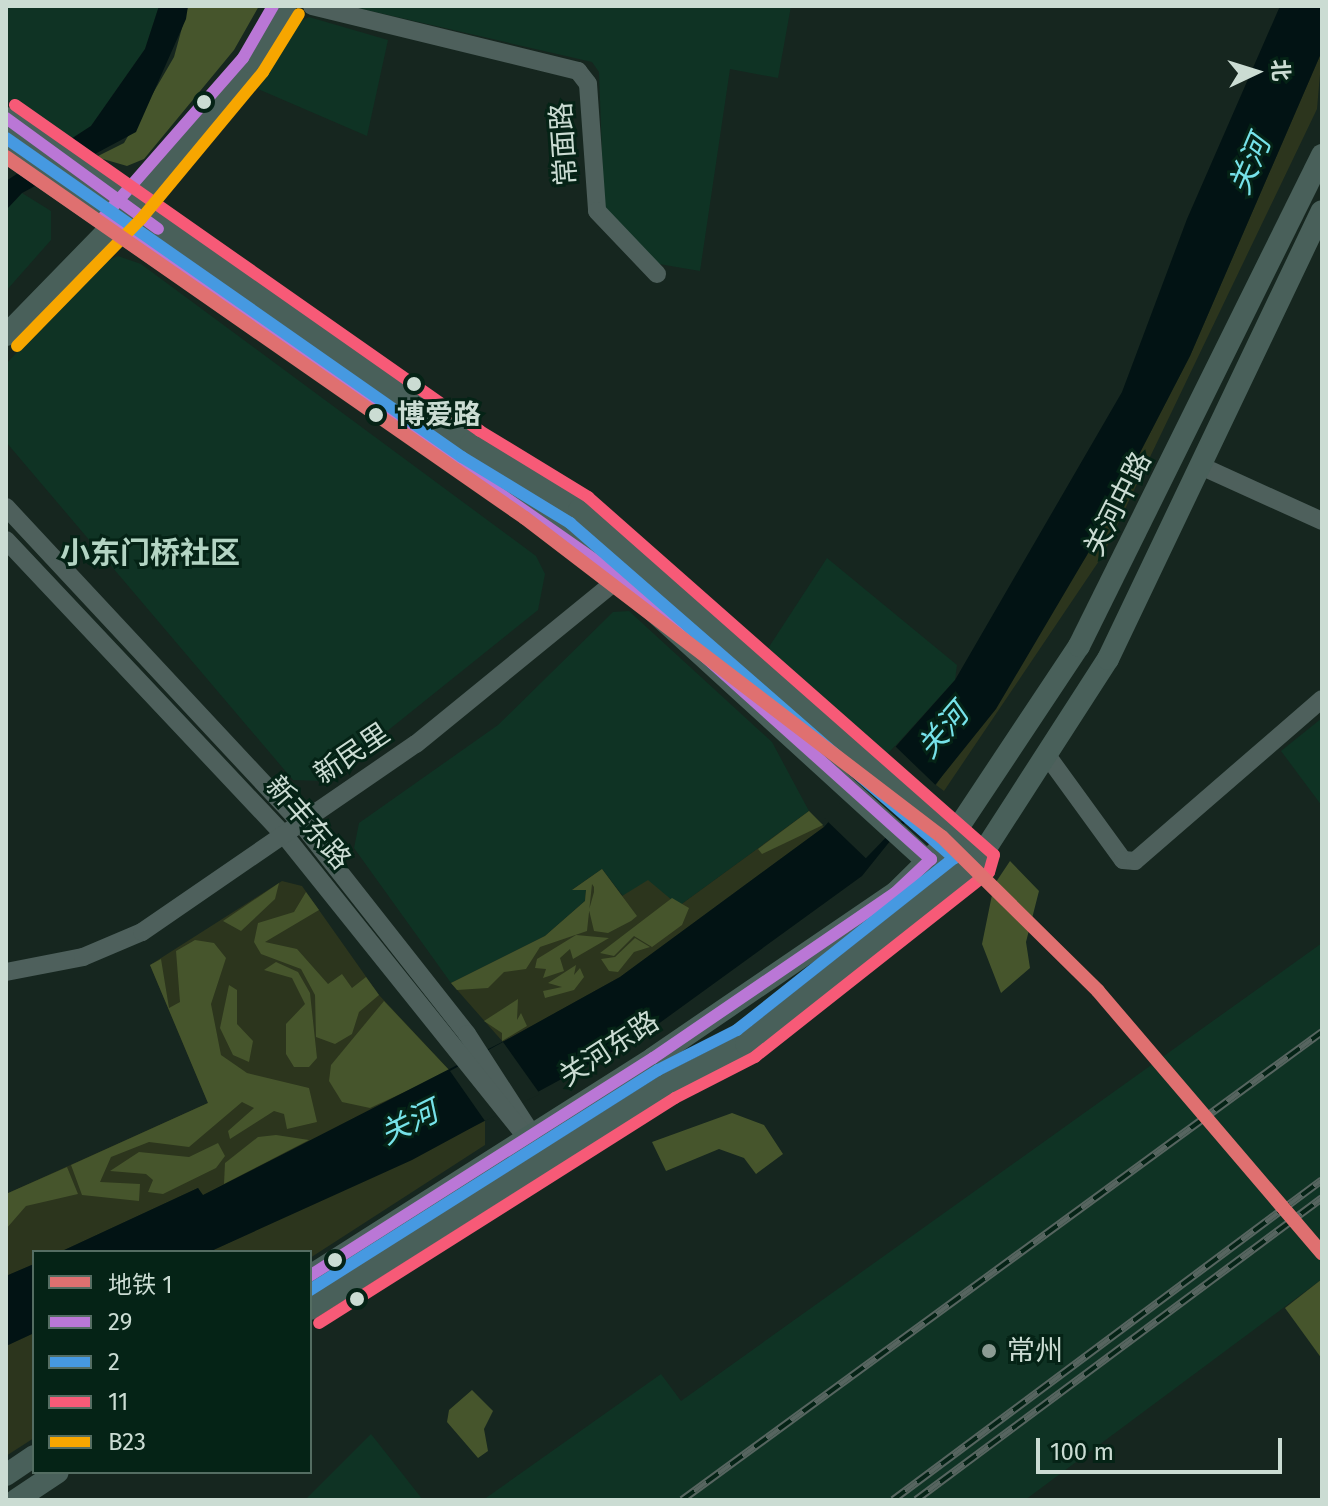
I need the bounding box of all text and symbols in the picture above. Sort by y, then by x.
north arrow [1216,32,1296,112]
text: 北 [1266,58,1295,82]
unlabelled marker [196,94,212,110]
street label: 常面路 [544,101,584,187]
water label: 关河 [1222,130,1278,200]
unlabelled marker [406,376,422,392]
place label: 博爱路 [397,398,481,432]
marker: 博爱路 [362,401,390,429]
street label: 关河中路 [1078,446,1158,562]
district label: 小东门桥社区 [60,535,240,571]
water label: 关河 [910,697,976,765]
street label: 新民里 [308,717,396,791]
street label: 新丰东路 [259,770,357,876]
street label: 关河东路 [553,1004,665,1094]
water label: 关河 [374,1094,444,1152]
legend [32,1250,312,1474]
unlabelled marker [327,1252,343,1268]
text: 地铁 1 [108,1271,173,1299]
unlabelled marker [349,1291,365,1307]
text: 29 [108,1308,132,1336]
place label: 常州 [1007,1334,1063,1368]
marker: 常州 [978,1340,1000,1362]
text: 2 [108,1348,120,1376]
text: 11 [108,1388,128,1416]
scale bar [1040,1422,1286,1472]
text: B23 [108,1428,146,1456]
text: 100 m [1050,1438,1114,1466]

